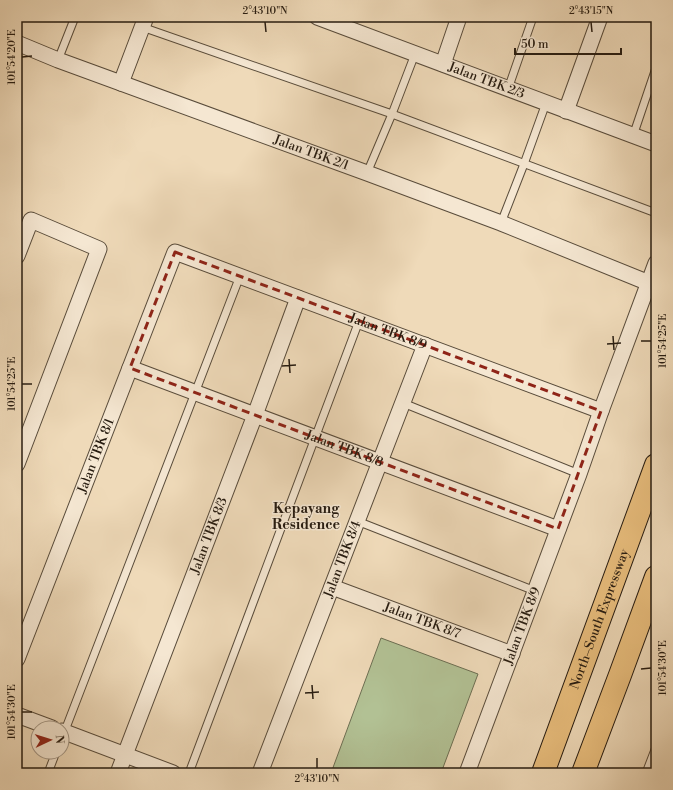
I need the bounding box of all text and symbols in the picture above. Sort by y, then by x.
text: 2°43'10"N [242,5,288,17]
text: 2°43'15"N [569,5,614,17]
text: 101°54'20"E [6,29,18,85]
scale bar [515,30,621,56]
text: 50 m [521,37,549,52]
street label: Jalan TBK 2/3 [445,59,527,102]
street label: Jalan TBK 2/1 [270,131,351,174]
street label: Jalan TBK 8/9 [346,309,429,353]
text: 101°54'25"E [657,314,669,368]
text: 101°54'25"E [6,357,18,411]
street label: Jalan TBK 8/1 [74,415,118,497]
street label: Jalan TBK 8/8 [302,426,385,471]
street label: Jalan TBK 8/3 [186,495,231,577]
district label: Kepayang Residence [272,500,340,534]
street label: Jalan TBK 8/4 [320,518,365,601]
street label: North–South Expressway [566,546,633,691]
street label: Jalan TBK 8/9 [500,585,544,668]
street label: Jalan TBK 8/7 [381,599,463,642]
text: 101°54'30"E [657,640,669,696]
text: 101°54'30"E [6,684,18,740]
north arrow [30,720,70,760]
text: N [52,735,66,744]
text: 2°43'10"N [294,773,340,785]

